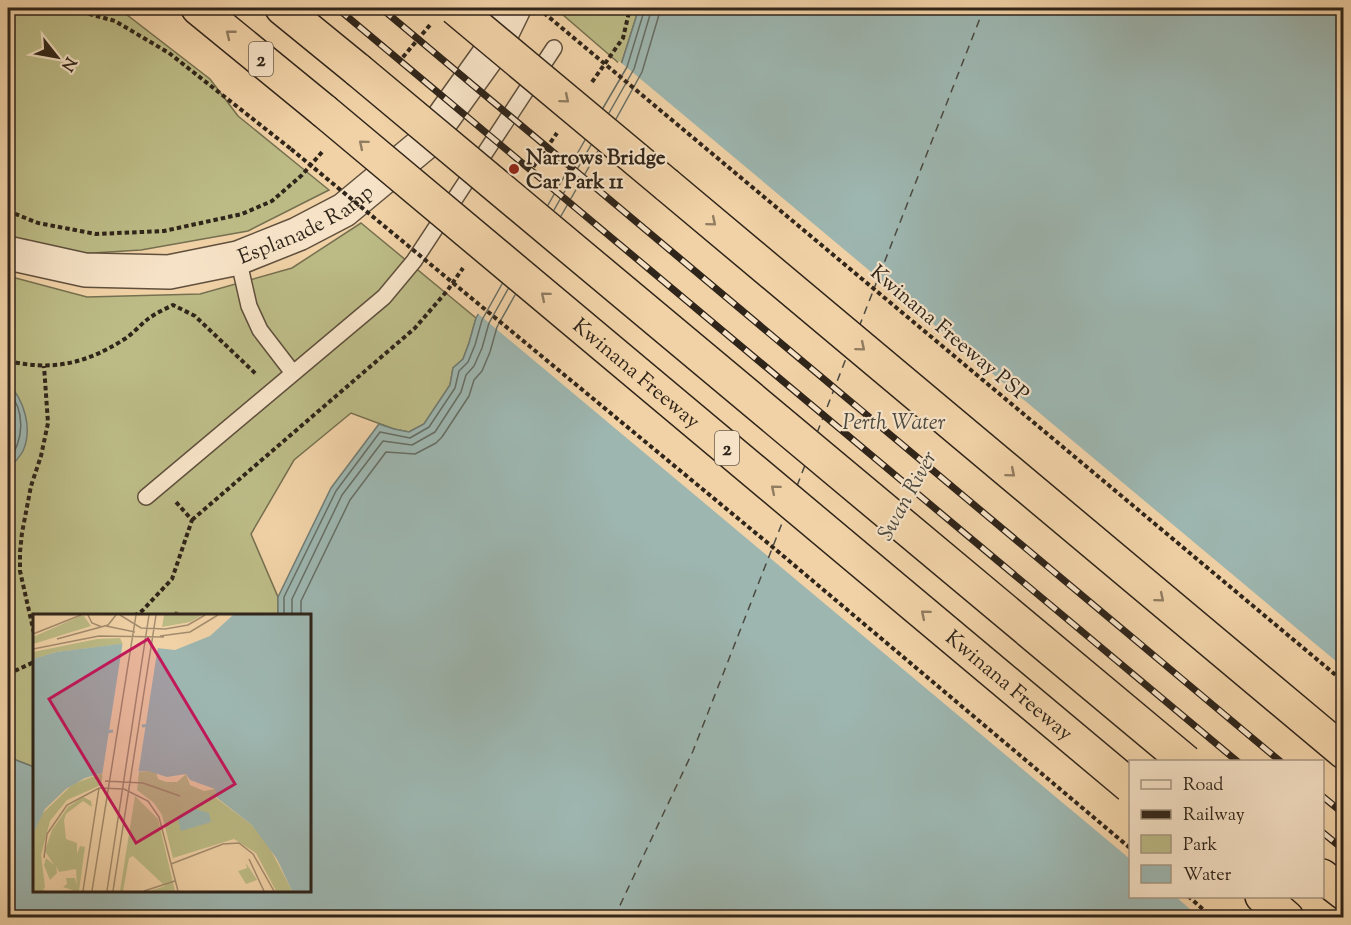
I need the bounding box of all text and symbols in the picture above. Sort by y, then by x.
north arrow [27,27,87,87]
one-way arrow [226,30,237,41]
road number: 2 [249,42,273,76]
text: N [54,52,81,75]
one-way arrow [558,92,569,103]
one-way arrow [359,140,370,151]
place label: Narrows Bridge Car Park 11 [526,144,666,198]
marker: Narrows Bridge Car Park 11 [507,162,521,176]
street label: Esplanade Ramp [234,178,381,273]
one-way arrow [705,215,716,226]
street label: Kwinana Freeway PSP [863,259,1035,410]
one-way arrow [541,292,552,303]
street label: Kwinana Freeway [565,312,706,437]
one-way arrow [854,340,865,351]
water label: Perth Water [843,408,946,440]
road number: 2 [715,431,739,465]
water label: Swan River [871,445,947,547]
one-way arrow [1004,465,1015,476]
one-way arrow [771,485,782,496]
one-way arrow [1153,591,1164,602]
one-way arrow [921,610,932,621]
inset map [33,614,310,892]
street label: Kwinana Freeway [938,624,1079,749]
legend [1129,760,1324,898]
text: Road [1183,773,1223,799]
text: Railway [1183,803,1245,829]
text: Park [1183,833,1218,859]
text: Water [1183,863,1232,889]

